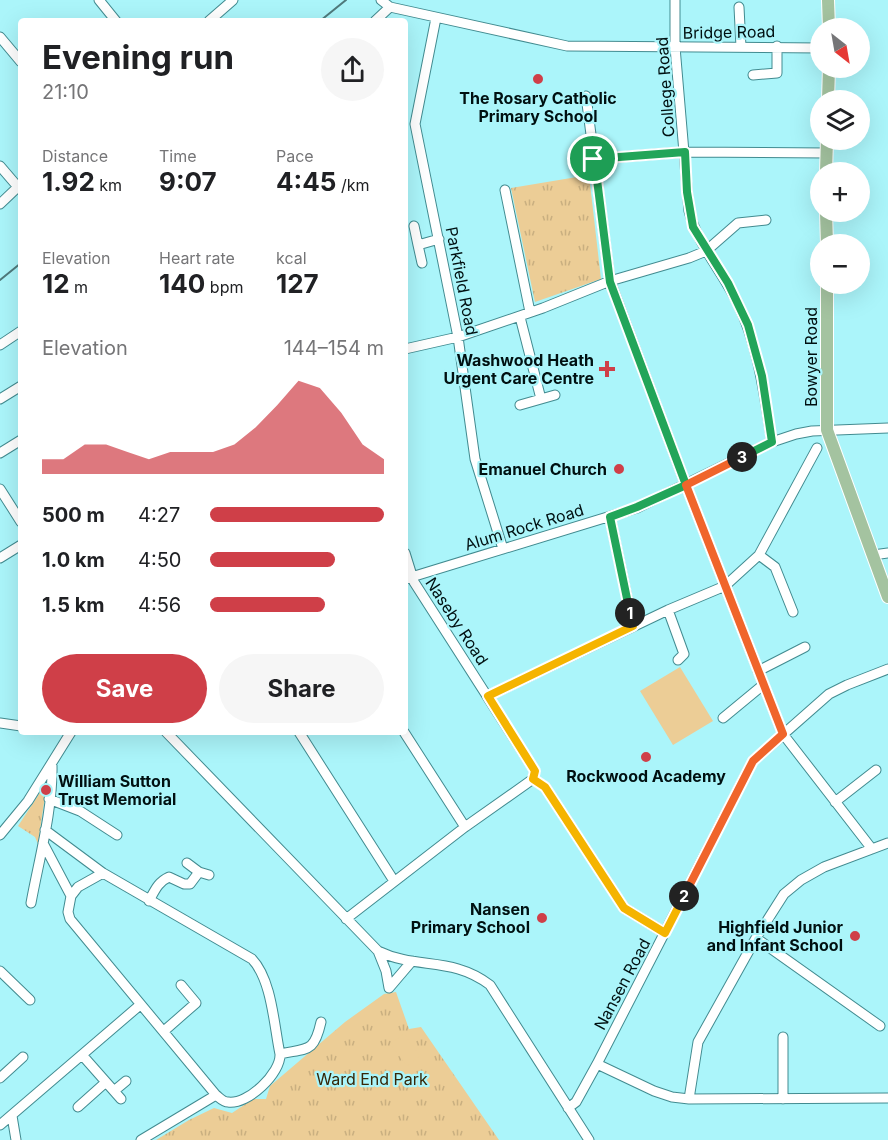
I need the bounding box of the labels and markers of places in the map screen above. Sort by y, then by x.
marker: The Rosary Catholic Primary School [531,72,545,86]
place label: The Rosary Catholic Primary School [459,88,617,126]
pin [567,133,618,184]
place label: Washwood Heath Urgent Care Centre [444,350,594,388]
marker: Washwood Heath Urgent Care Centre [598,360,616,378]
pin: 3 [727,442,757,472]
place label: Emanuel Church [479,459,607,479]
marker: Emanuel Church [612,462,626,476]
pin: 1 [615,598,645,628]
marker: Rockwood Academy [639,750,653,764]
place label: Rockwood Academy [566,766,726,786]
place label: William Sutton Trust Memorial [58,771,176,809]
marker: William Sutton Trust Memorial [39,783,53,797]
pin: 2 [669,881,699,911]
place label: Nansen Primary School [411,899,530,937]
marker: Nansen Primary School [535,911,549,925]
place label: Highfield Junior and Infant School [707,917,843,955]
marker: Highfield Junior and Infant School [848,929,862,943]

